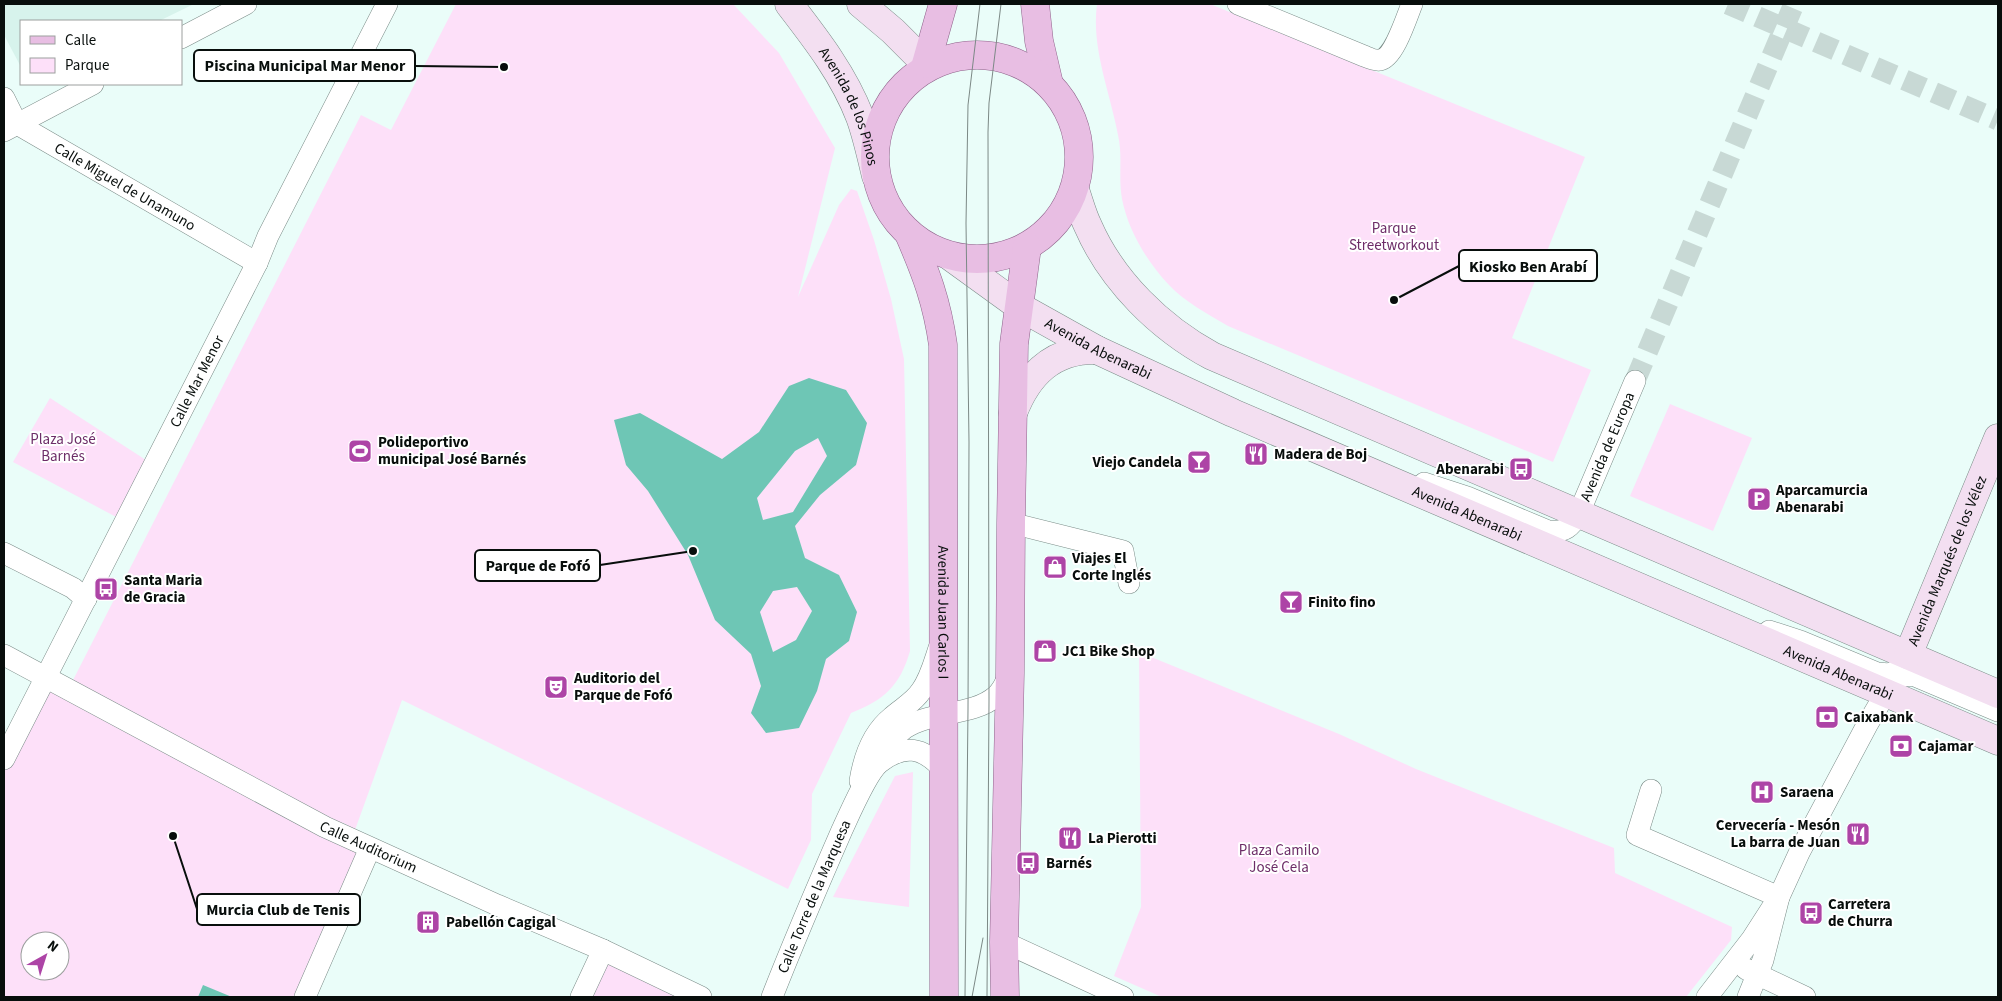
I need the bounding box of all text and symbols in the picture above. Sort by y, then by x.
legend [20,20,182,85]
text: Calle [65,30,96,51]
street label: Avenida de los Pinos [813,43,883,168]
callout: Piscina Municipal Mar Menor [194,50,415,81]
text: Parque [65,55,109,76]
text: Piscina Municipal Mar Menor [205,55,406,77]
street label: Calle Miguel de Unamuno [50,138,199,236]
park label: Parque Streetworkout [1349,218,1439,256]
callout: Kiosko Ben Arabí [1459,250,1597,281]
text: Kiosko Ben Arabí [1469,256,1589,278]
street label: Avenida Abenarabi [1041,313,1155,385]
street label: Calle Mar Menor [165,331,230,431]
street label: Avenida de Europa [1575,389,1640,505]
park label: Plaza José Barnés [30,429,96,467]
place label: Polideportivo municipal José Barnés [378,432,526,470]
sports icon: Polideportivo municipal José Barnés [347,438,373,464]
restaurant icon: Madera de Boj [1243,441,1269,467]
place label: Madera de Boj [1274,444,1367,465]
bar icon: Viejo Candela [1186,449,1212,475]
place label: Viejo Candela [1091,452,1182,473]
bus stop icon: Abenarabi [1508,456,1534,482]
place label: Abenarabi [1435,459,1504,480]
street label: Avenida Marqués de los Vélez [1903,473,1992,649]
place label: Aparcamurcia Abenarabi [1775,480,1868,518]
street label: Avenida Abenarabi [1409,481,1525,547]
parking icon: Aparcamurcia Abenarabi [1746,486,1772,512]
street label: Avenida Juan Carlos I [932,545,954,680]
place label: Viajes El Corte Inglés [1071,548,1151,586]
callout: Parque de Fofó [475,550,600,581]
shop icon: Viajes El Corte Inglés [1042,554,1068,580]
text: Parque de Fofó [485,555,591,577]
place label: Santa Maria de Gracia [124,570,203,608]
bus stop icon: Santa Maria de Gracia [93,576,119,602]
bar icon: Finito fino [1278,589,1304,615]
place label: Finito fino [1308,592,1376,613]
shop icon: JC1 Bike Shop [1032,638,1058,664]
street label: Avenida Abenarabi [1780,640,1896,706]
place label: JC1 Bike Shop [1062,641,1155,662]
place label: Auditorio del Parque de Fofó [573,668,673,706]
theatre icon: Auditorio del Parque de Fofó [543,674,569,700]
bank icon: Caixabank [1814,704,1840,730]
place label: Caixabank [1844,707,1914,728]
bank icon: Cajamar [1888,733,1914,759]
place label: Cajamar [1918,736,1973,757]
hospital icon: Saraena [1749,779,1775,805]
place label: Saraena [1780,782,1834,803]
place label: Cervecería - Mesón La barra de Juan [1716,815,1840,853]
street label: Calle Auditorium [316,816,421,878]
street label: Calle Torre de la Marquesa [773,817,856,976]
restaurant icon: Cervecería - Mesón La barra de Juan [1845,821,1871,847]
restaurant icon: La Pierotti [1057,825,1083,851]
place label: La Pierotti [1088,828,1157,849]
park label: Plaza Camilo José Cela [1239,840,1319,878]
bus stop icon: Barnés [1015,850,1041,876]
place label: Barnés [1046,853,1092,874]
callout: Murcia Club de Tenis [197,894,360,925]
place label: Carretera de Churra [1828,894,1893,932]
text: Murcia Club de Tenis [206,899,350,921]
bus stop icon: Carretera de Churra [1798,900,1824,926]
building icon: Pabellón Cagigal [415,909,441,935]
place label: Pabellón Cagigal [446,912,557,933]
north arrow [20,931,70,981]
text: N [43,936,62,957]

